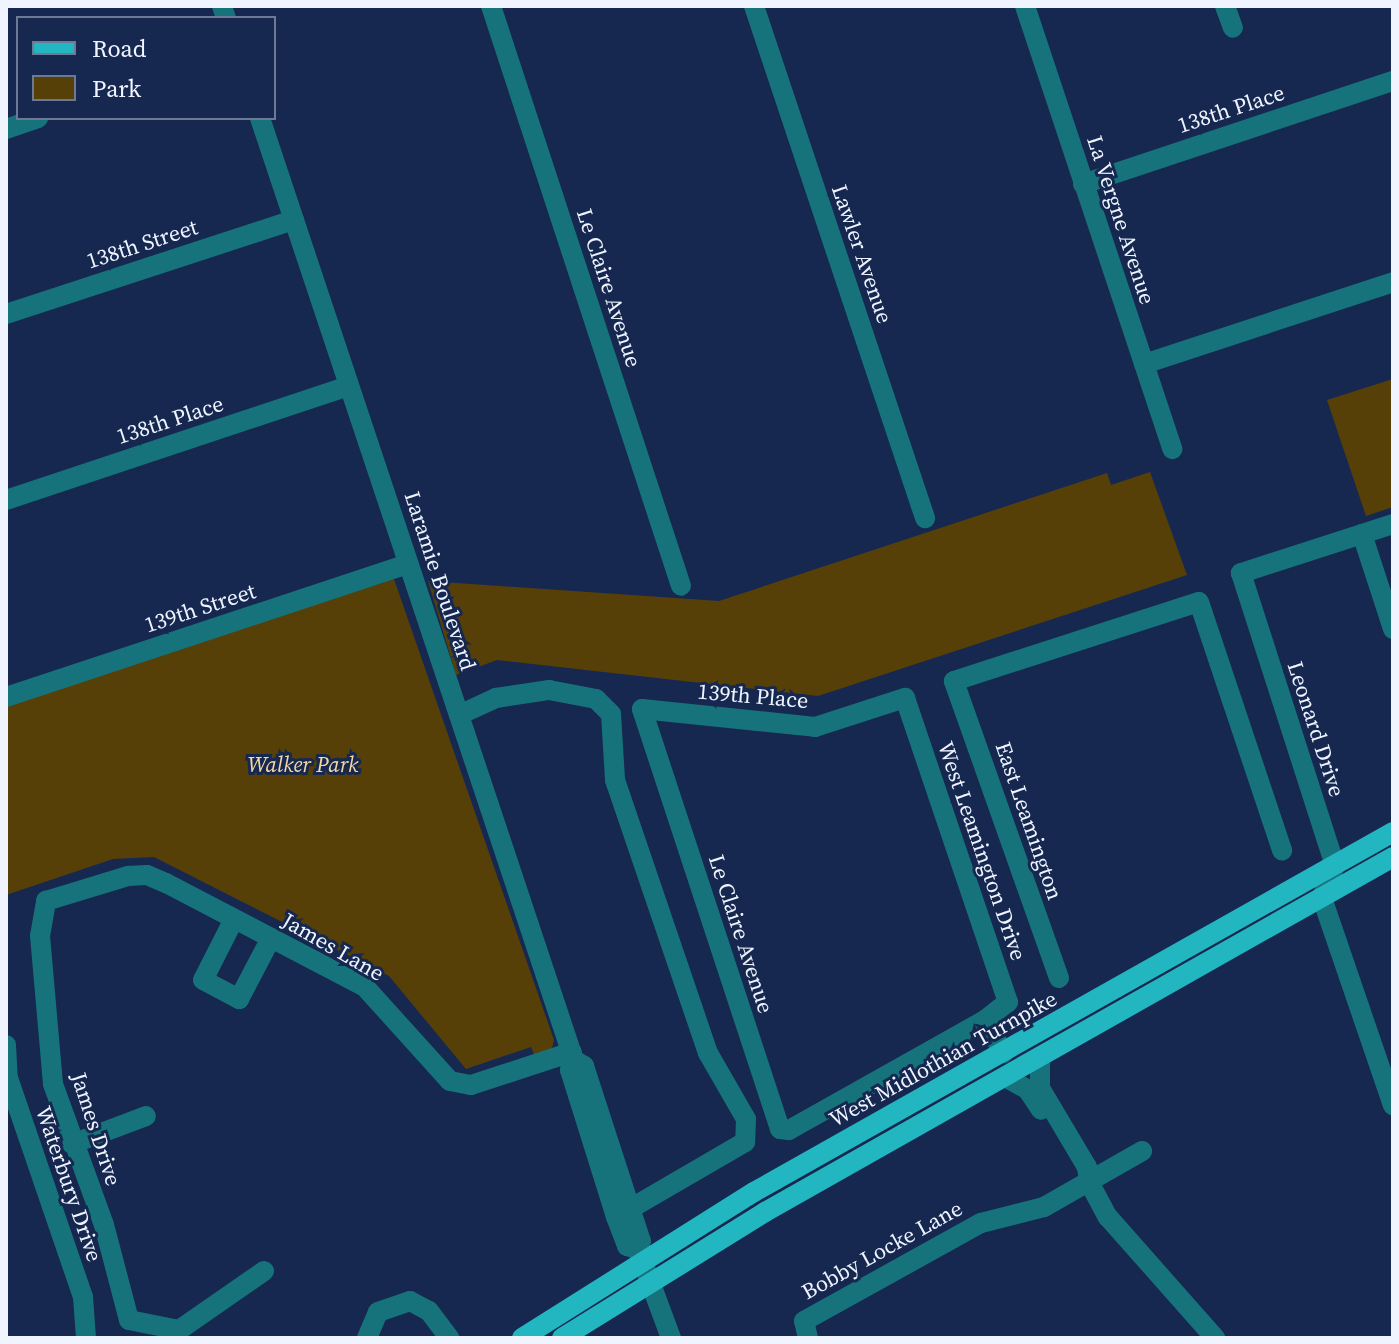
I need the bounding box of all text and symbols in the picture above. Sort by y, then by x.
legend [16,16,276,120]
text: Road [92,32,146,65]
text: Park [92,72,141,105]
street label: 138th Place [1174,79,1288,139]
street label: La Vergne Avenue [1081,132,1161,308]
street label: Lawler Avenue [826,181,898,327]
street label: Le Claire Avenue [571,205,647,371]
street label: 138th Street [83,214,201,274]
street label: 138th Place [113,390,227,450]
street label: Laramie Boulevard [399,488,481,674]
street label: 139th Street [141,578,259,638]
street label: Leonard Drive [1282,658,1350,800]
street label: 139th Place [697,678,809,714]
street label: West Leamington Drive [932,738,1032,964]
street label: East Leamington [990,739,1068,903]
park label: Walker Park [248,752,358,778]
street label: Le Claire Avenue [703,851,779,1017]
street label: James Lane [277,907,389,987]
street label: West Midlothian Turnpike [824,985,1062,1133]
street label: James Drive [65,1069,127,1189]
street label: Waterbury Drive [30,1103,108,1265]
street label: Bobby Locke Lane [797,1195,967,1305]

